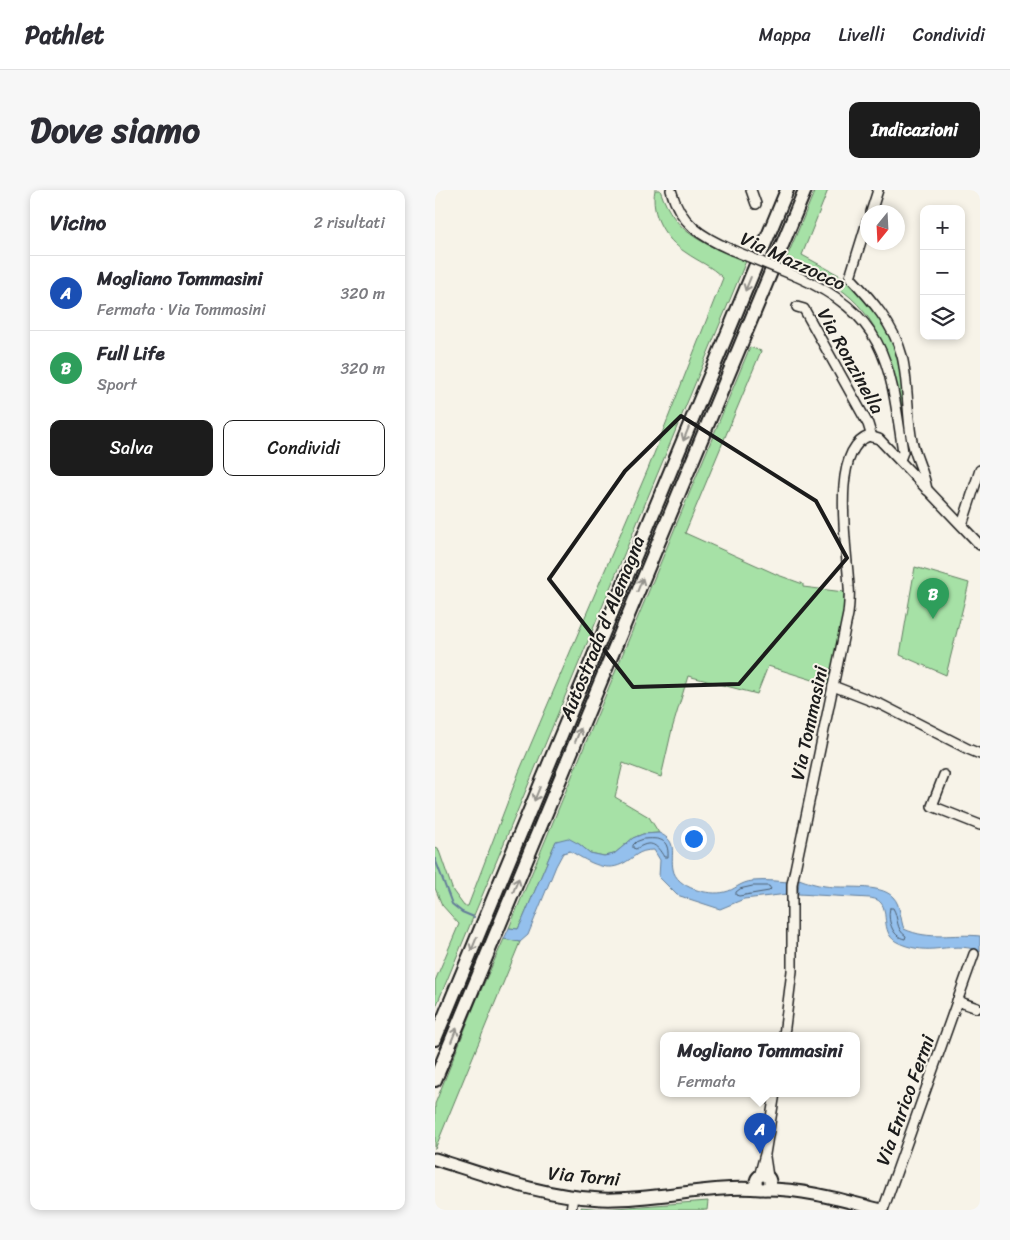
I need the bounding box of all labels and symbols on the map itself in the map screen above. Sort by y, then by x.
north arrow [860,205,905,250]
street label: Via Mazzocco [735,222,852,300]
one-way arrow [743,275,752,291]
street label: Via Ronzinella [808,302,894,421]
one-way arrow [680,426,690,441]
street label: Autostrada d'Alemagna [549,530,654,726]
one-way arrow [636,577,645,593]
pin: B [917,578,949,619]
street label: Via Tommasini [781,662,837,783]
one-way arrow [574,728,583,743]
one-way arrow [531,786,541,801]
your location [681,826,707,852]
one-way arrow [511,878,521,893]
one-way arrow [469,936,479,951]
one-way arrow [449,1028,459,1043]
street label: Via Enrico Fermi [866,1029,944,1170]
pin: A [744,1113,776,1154]
street label: Via Torni [547,1156,622,1196]

